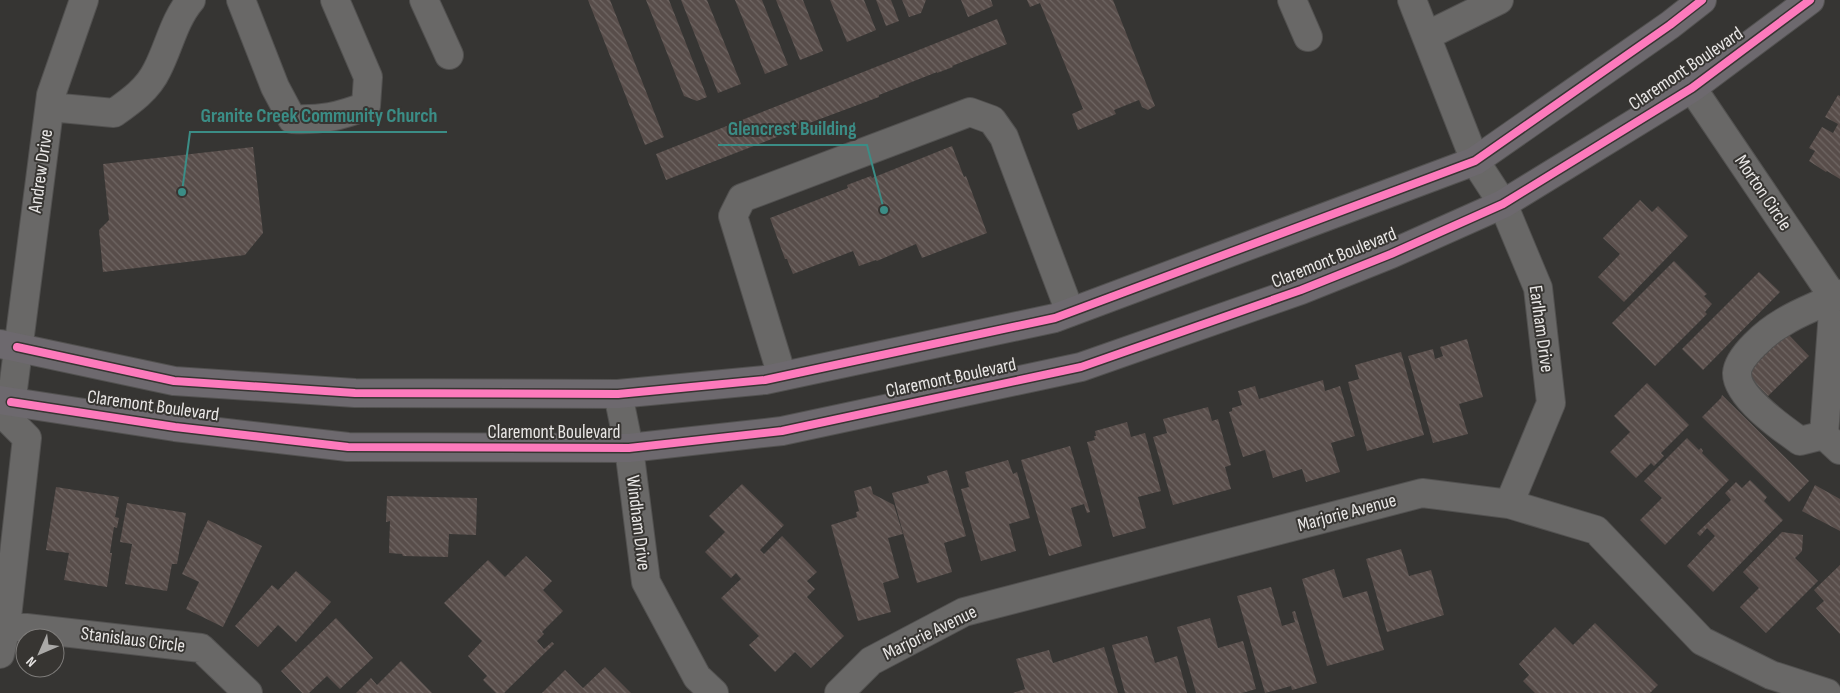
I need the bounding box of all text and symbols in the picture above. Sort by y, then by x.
street label: Claremont Boulevard [1625,22,1747,116]
callout: Granite Creek Community Church [190,97,447,132]
text: Granite Creek Community Church [201,104,437,128]
callout: Glencrest Building [718,110,867,145]
text: Glencrest Building [728,117,857,141]
street label: Andrew Drive [24,128,58,215]
street label: Morton Circle [1729,151,1797,235]
street label: Claremont Boulevard [1268,222,1400,294]
street label: Earlham Drive [1524,284,1558,374]
street label: Claremont Boulevard [884,353,1018,403]
street label: Claremont Boulevard [86,385,220,427]
street label: Claremont Boulevard [488,421,620,444]
street label: Windham Drive [621,474,655,572]
street label: Marjorie Avenue [1295,489,1399,537]
street label: Marjorie Avenue [879,600,981,666]
street label: Stanislaus Circle [80,622,186,658]
north arrow [15,628,65,678]
text: N [23,653,40,670]

